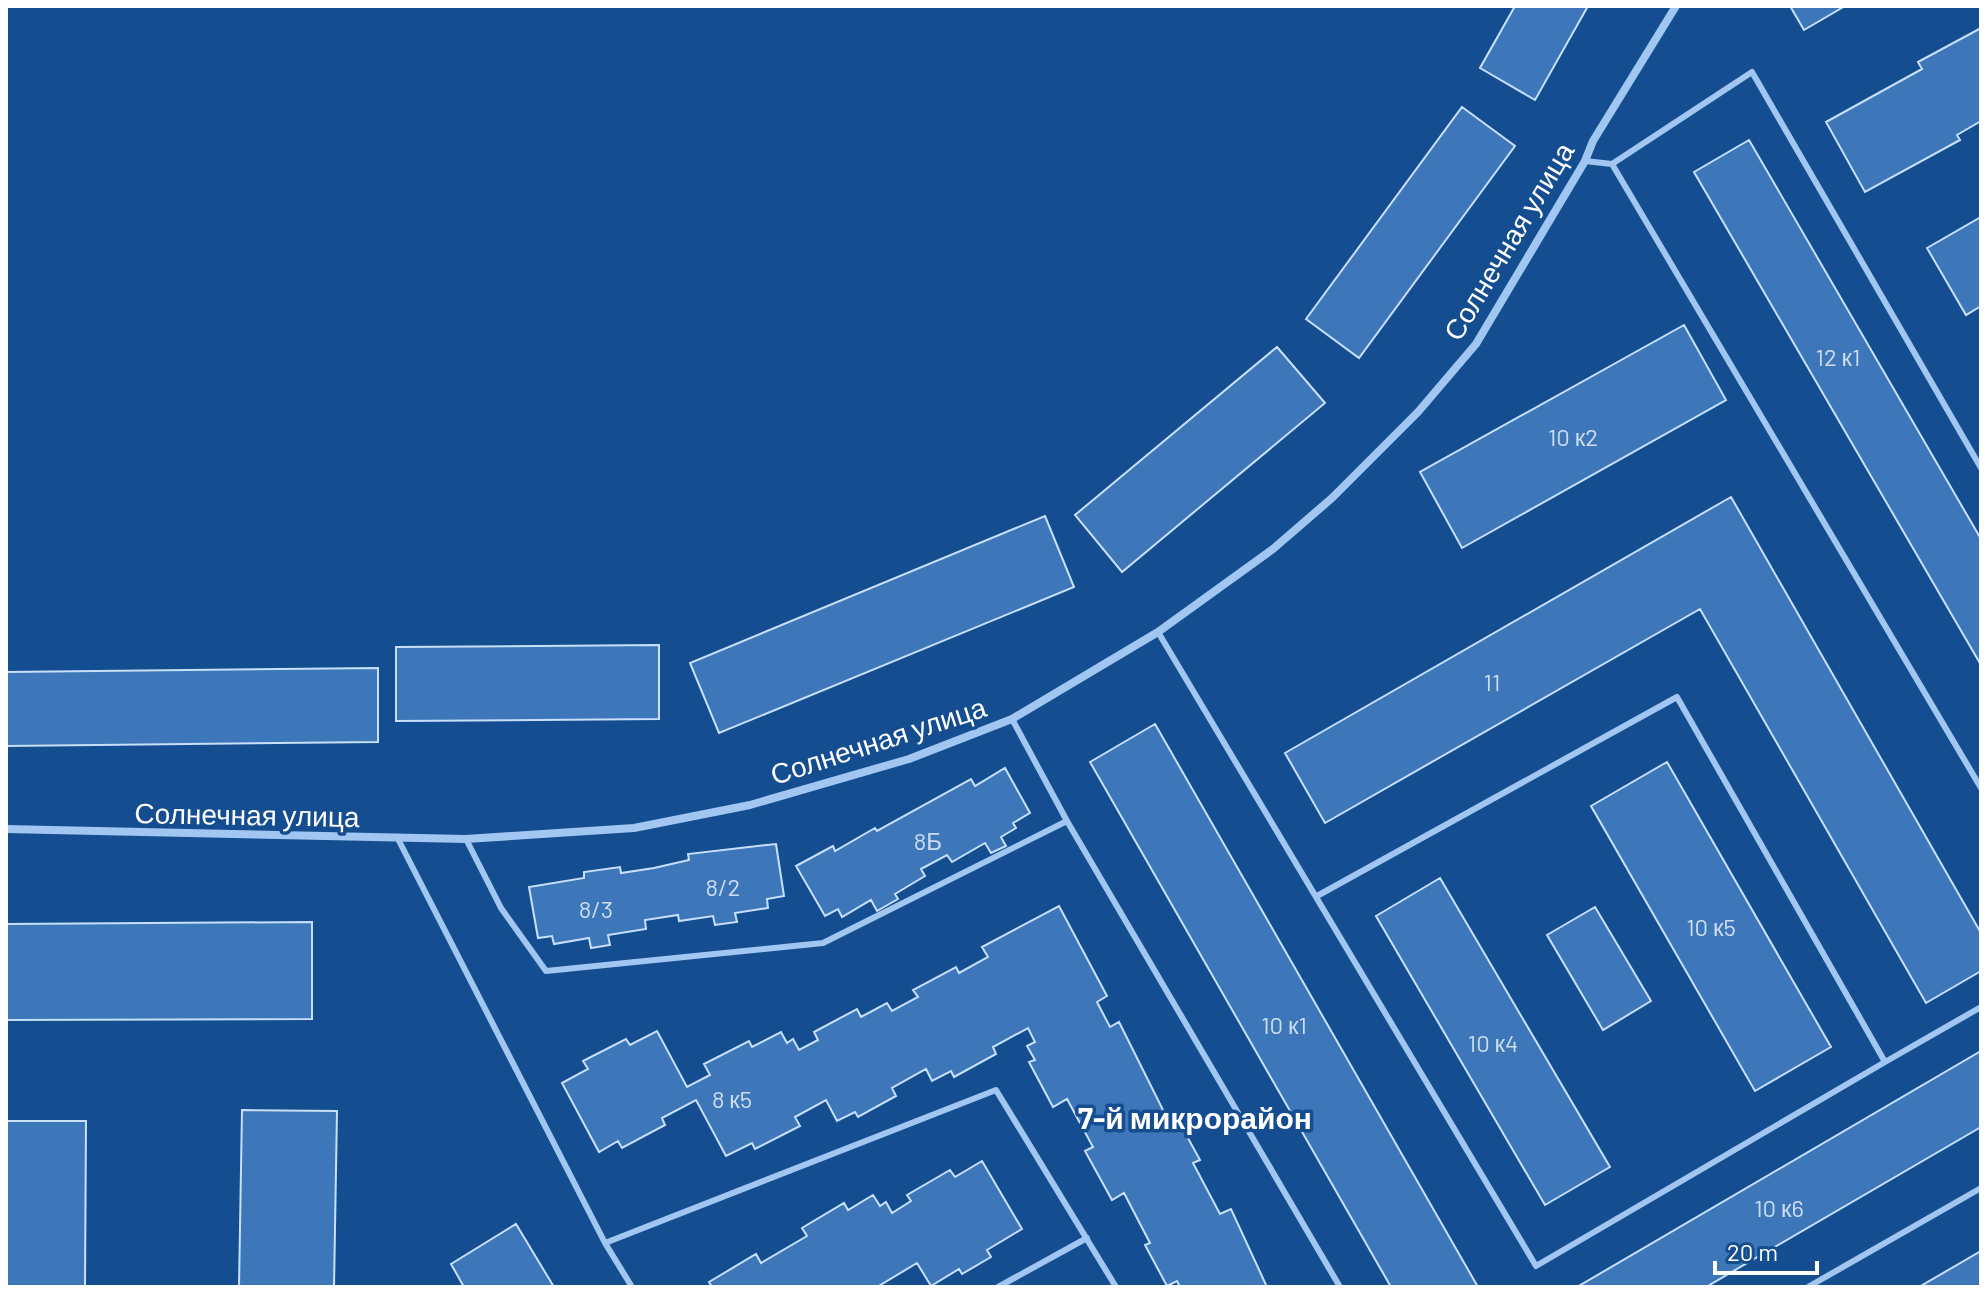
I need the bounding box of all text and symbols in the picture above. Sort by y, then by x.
street label: Солнечная улица [1435,135,1581,346]
house number: 12 к1 [1816,342,1860,371]
house number: 10 к2 [1548,422,1598,451]
house number: 11 [1484,667,1500,696]
street label: Солнечная улица [766,689,991,791]
street label: Солнечная улица [134,795,360,833]
house number: 8Б [914,826,942,855]
house number: 8/2 [706,872,740,901]
house number: 8/3 [579,894,613,923]
house number: 10 к5 [1686,912,1736,941]
house number: 10 к1 [1261,1010,1307,1039]
house number: 10 к4 [1468,1028,1518,1057]
house number: 8 к5 [712,1084,752,1113]
district label: 7-й микрорайон [1078,1099,1312,1135]
house number: 10 к6 [1754,1193,1804,1222]
scale bar [1715,1225,1817,1275]
text: 20 m [1727,1237,1778,1266]

